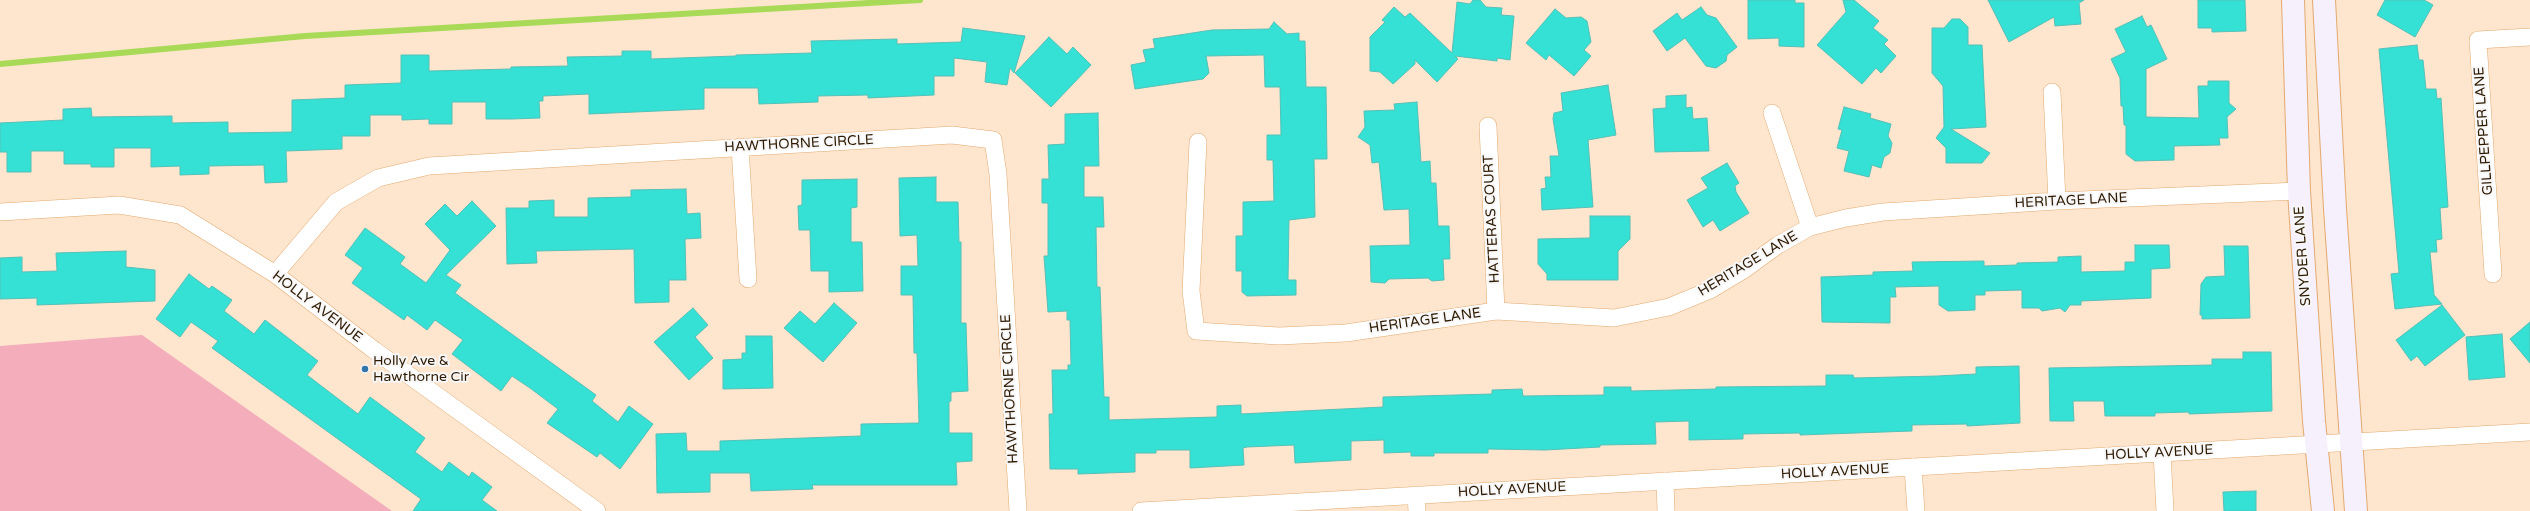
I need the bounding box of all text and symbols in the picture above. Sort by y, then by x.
street label: GILLPEPPER LANE [2471,66,2497,196]
street label: HAWTHORNE CIRCLE [724,132,874,156]
street label: HATTERAS COURT [1480,154,1504,284]
street label: HERITAGE LANE [2014,190,2128,212]
street label: SNYDER LANE [2291,205,2315,307]
street label: HERITAGE LANE [1695,228,1801,300]
street label: HOLLY AVENUE [269,268,365,346]
street label: HERITAGE LANE [1368,305,1482,337]
street label: HAWTHORNE CIRCLE [998,314,1022,464]
place label: Holly Ave & Hawthorne Cir [373,353,469,386]
marker: Holly Ave & Hawthorne Cir [360,364,370,374]
street label: HOLLY AVENUE [2104,442,2214,464]
street label: HOLLY AVENUE [1780,461,1890,483]
street label: HOLLY AVENUE [1457,479,1567,501]

